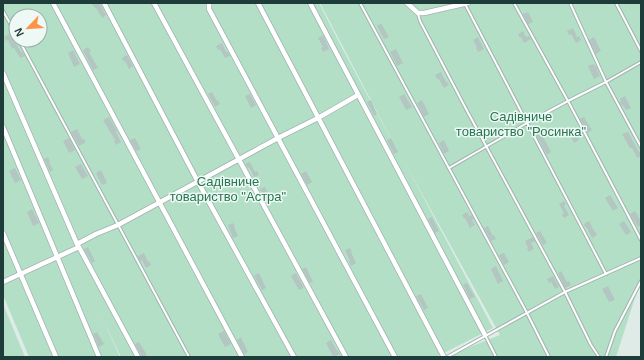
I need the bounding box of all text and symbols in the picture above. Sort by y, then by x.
north arrow [8,8,48,48]
text: N [12,26,26,38]
park label: Садівниче товариство "Росинка" [456,109,587,139]
park label: Садівниче товариство "Астра" [170,174,287,204]

